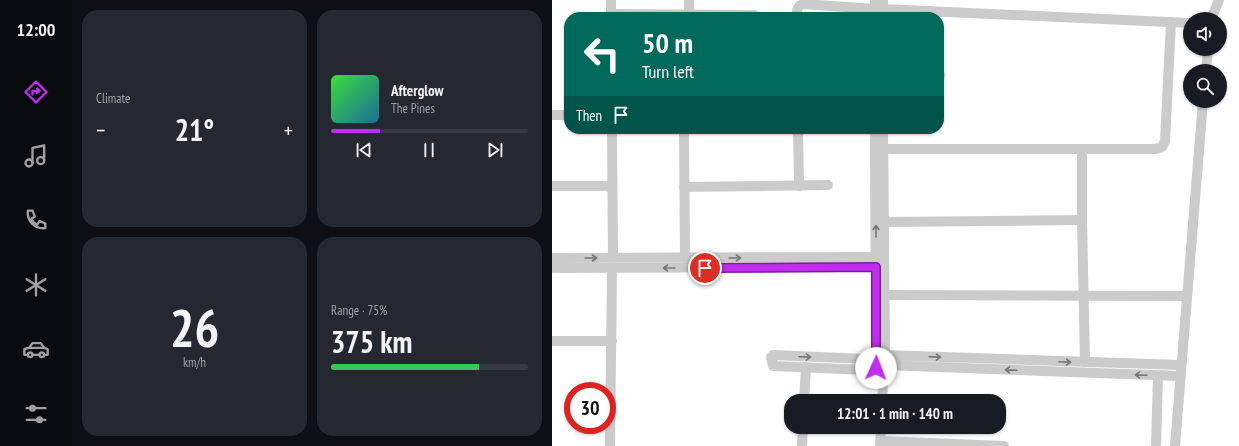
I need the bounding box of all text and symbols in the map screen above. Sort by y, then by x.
map controls [1183,12,1227,108]
button: sound [1183,12,1227,56]
text: 12:00 [17,18,55,41]
text: 50 m [642,24,693,61]
icon: left [576,28,628,80]
text: Turn left [642,60,694,83]
button: search [1183,64,1227,108]
icon: directions [22,78,50,106]
text: Afterglow [391,81,443,100]
text: Climate [96,90,130,107]
text: The Pines [391,100,435,117]
icon: arrive [610,104,632,126]
text: Then [576,106,602,125]
text: 21° [175,110,214,149]
text: − [96,116,105,144]
text: + [284,116,293,144]
icon: previous [353,139,375,161]
icon: pause [418,139,440,161]
icon: next [484,139,506,161]
icon: music [22,142,50,170]
icon: phone [22,206,50,234]
one-way arrow [872,225,880,238]
pin [688,251,722,285]
one-way arrow [584,254,597,262]
one-way arrow [728,254,741,262]
icon: arrive [694,257,716,279]
one-way arrow [663,264,676,272]
icon: climate [22,271,50,299]
text: 26 [170,294,219,361]
text: Range · 75% [331,302,387,319]
text: 375 km [331,322,412,361]
icon: car [22,335,50,363]
position arrow [855,347,897,389]
one-way arrow [798,353,811,360]
one-way arrow [928,353,941,361]
text: km/h [183,354,206,371]
one-way arrow [1058,358,1071,365]
one-way arrow [1005,366,1018,374]
one-way arrow [1135,371,1148,379]
speed limit sign: 30 [564,382,616,434]
icon: filters [22,400,50,428]
text: 12:01 · 1 min · 140 m [837,404,953,423]

